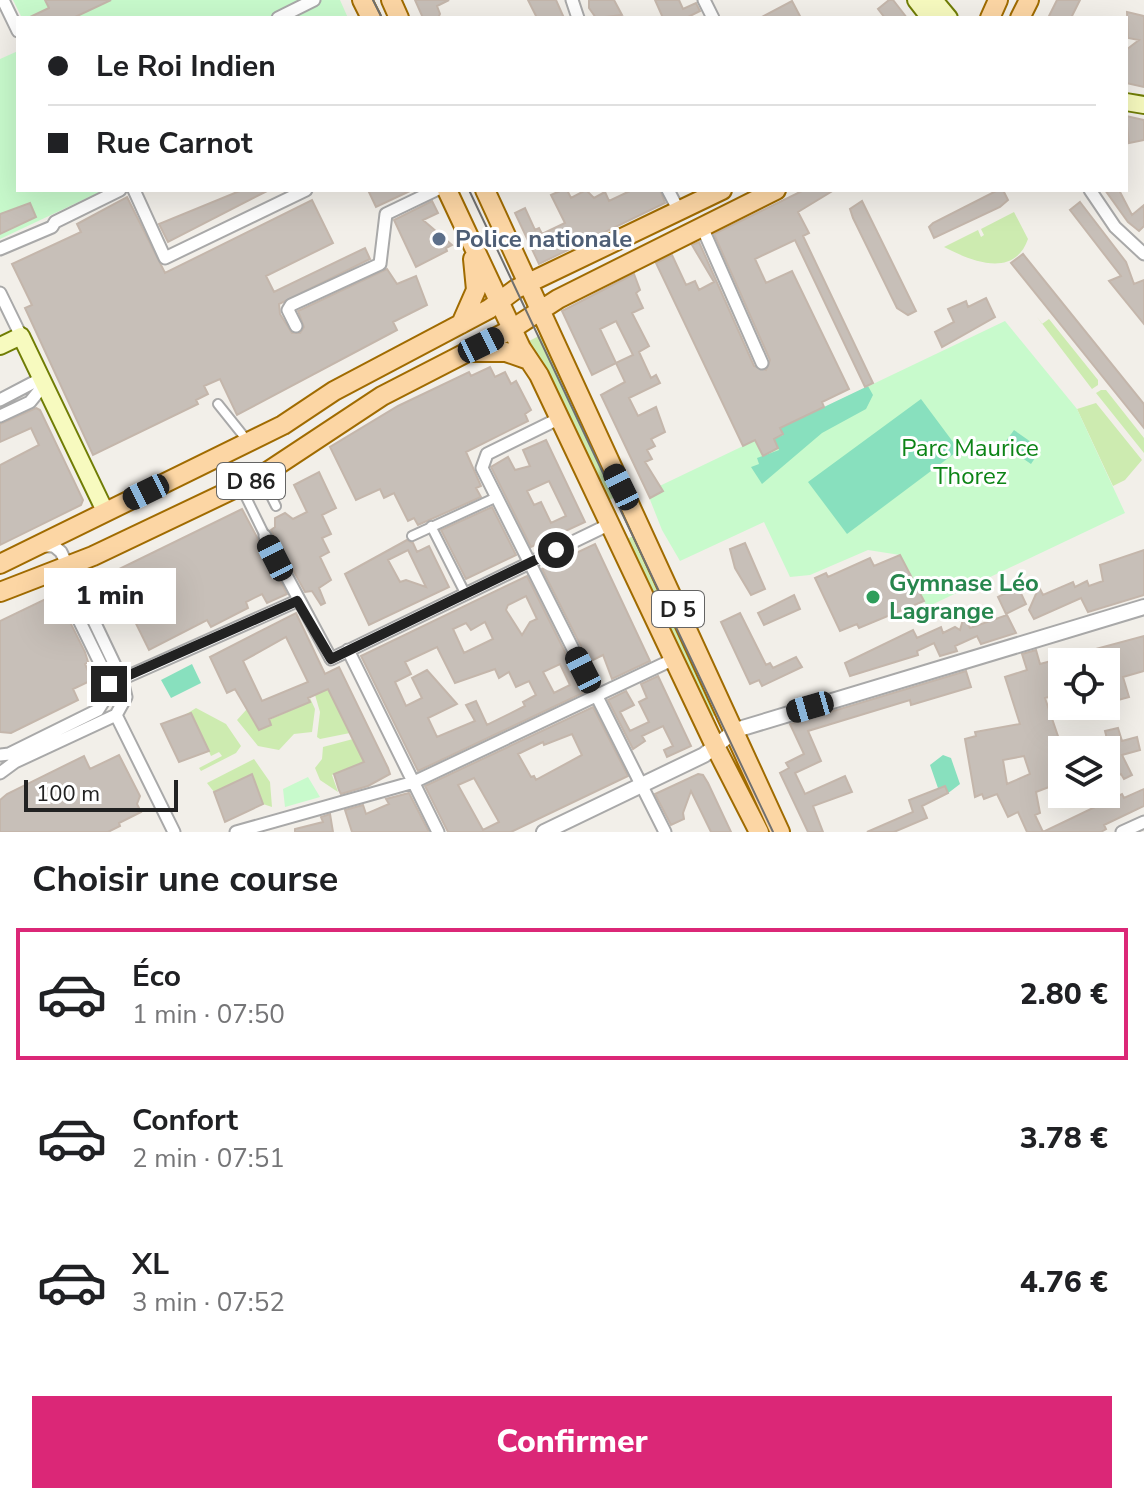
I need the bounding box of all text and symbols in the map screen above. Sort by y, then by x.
text: Le Roi Indien [96,46,276,87]
text: Rue Carnot [96,123,253,164]
place label: Police nationale [455,223,632,255]
marker: Police nationale [430,230,448,248]
car [454,324,508,366]
park label: Parc Maurice Thorez [901,432,1039,492]
car [600,460,642,514]
road number: D 86 [217,463,285,499]
car [119,471,173,513]
car [253,531,297,585]
route start [538,532,574,568]
place label: Gymnase Léo Lagrange [889,567,1039,627]
callout: 1 min [43,568,175,624]
text: 1 min [76,578,144,613]
marker: Gymnase Léo Lagrange [864,588,882,606]
road number: D 5 [652,591,704,627]
car [561,643,605,697]
map controls [1048,648,1120,808]
button: locate [1048,648,1120,720]
route end [91,666,127,702]
car [784,689,836,725]
button: layers [1048,736,1120,808]
scale bar [24,776,178,812]
text: 100 m [36,779,100,809]
text: Choisir une course [32,855,338,904]
text: Éco [132,956,181,997]
icon: car [36,958,108,1030]
text: 2.80 € [1020,974,1108,1015]
text: 1 min · 07:50 [132,997,285,1032]
text: Confort [132,1100,238,1141]
icon: car [36,1102,108,1174]
text: 3.78 € [1020,1118,1108,1159]
text: 2 min · 07:51 [132,1141,285,1176]
text: XL [132,1244,169,1285]
icon: car [36,1246,108,1318]
text: 4.76 € [1020,1262,1108,1303]
text: 3 min · 07:52 [132,1285,285,1320]
button: Confirmer [32,1396,1112,1488]

